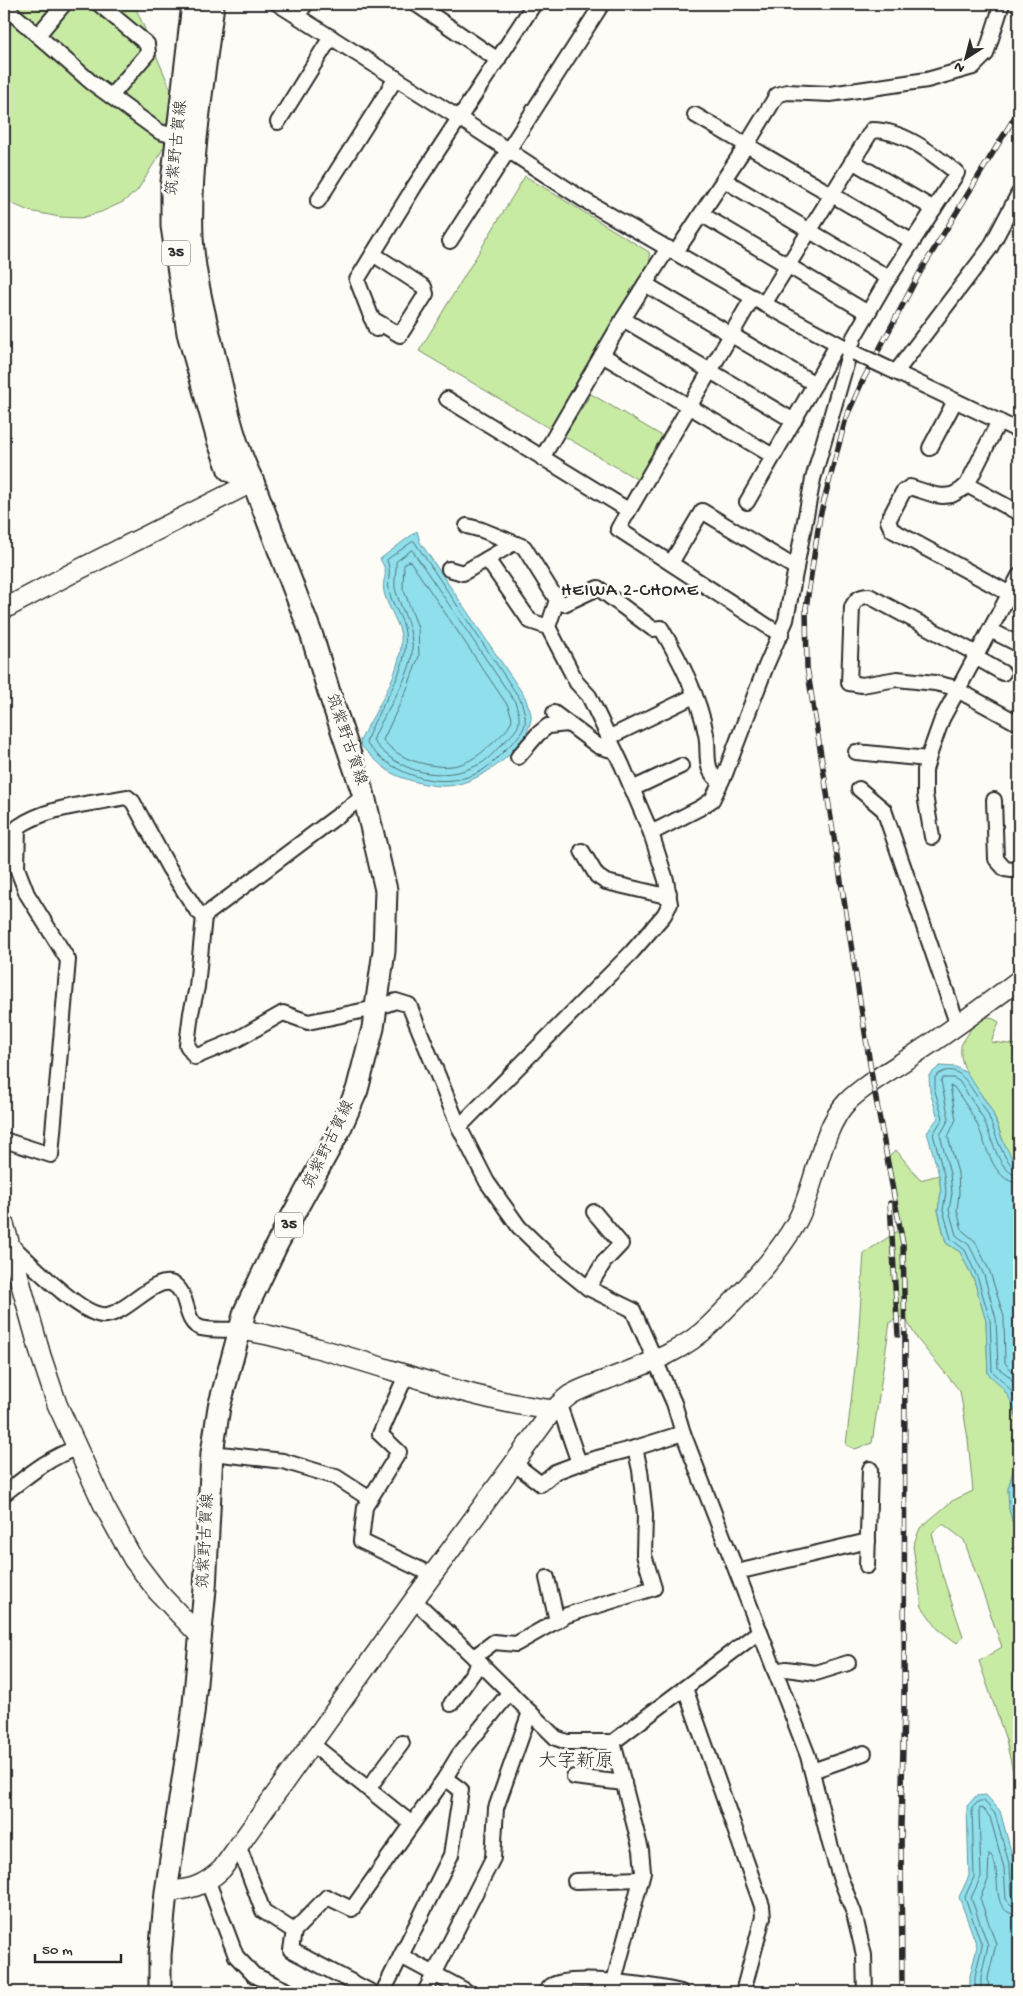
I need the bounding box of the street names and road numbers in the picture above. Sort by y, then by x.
street label: 筑紫野古賀線 [162,99,192,197]
road number: 35 [162,240,190,266]
street label: 筑紫野古賀線 [320,691,372,788]
street label: 筑紫野古賀線 [299,1097,360,1192]
road number: 35 [275,1212,303,1238]
street label: 筑紫野古賀線 [193,1492,219,1589]

